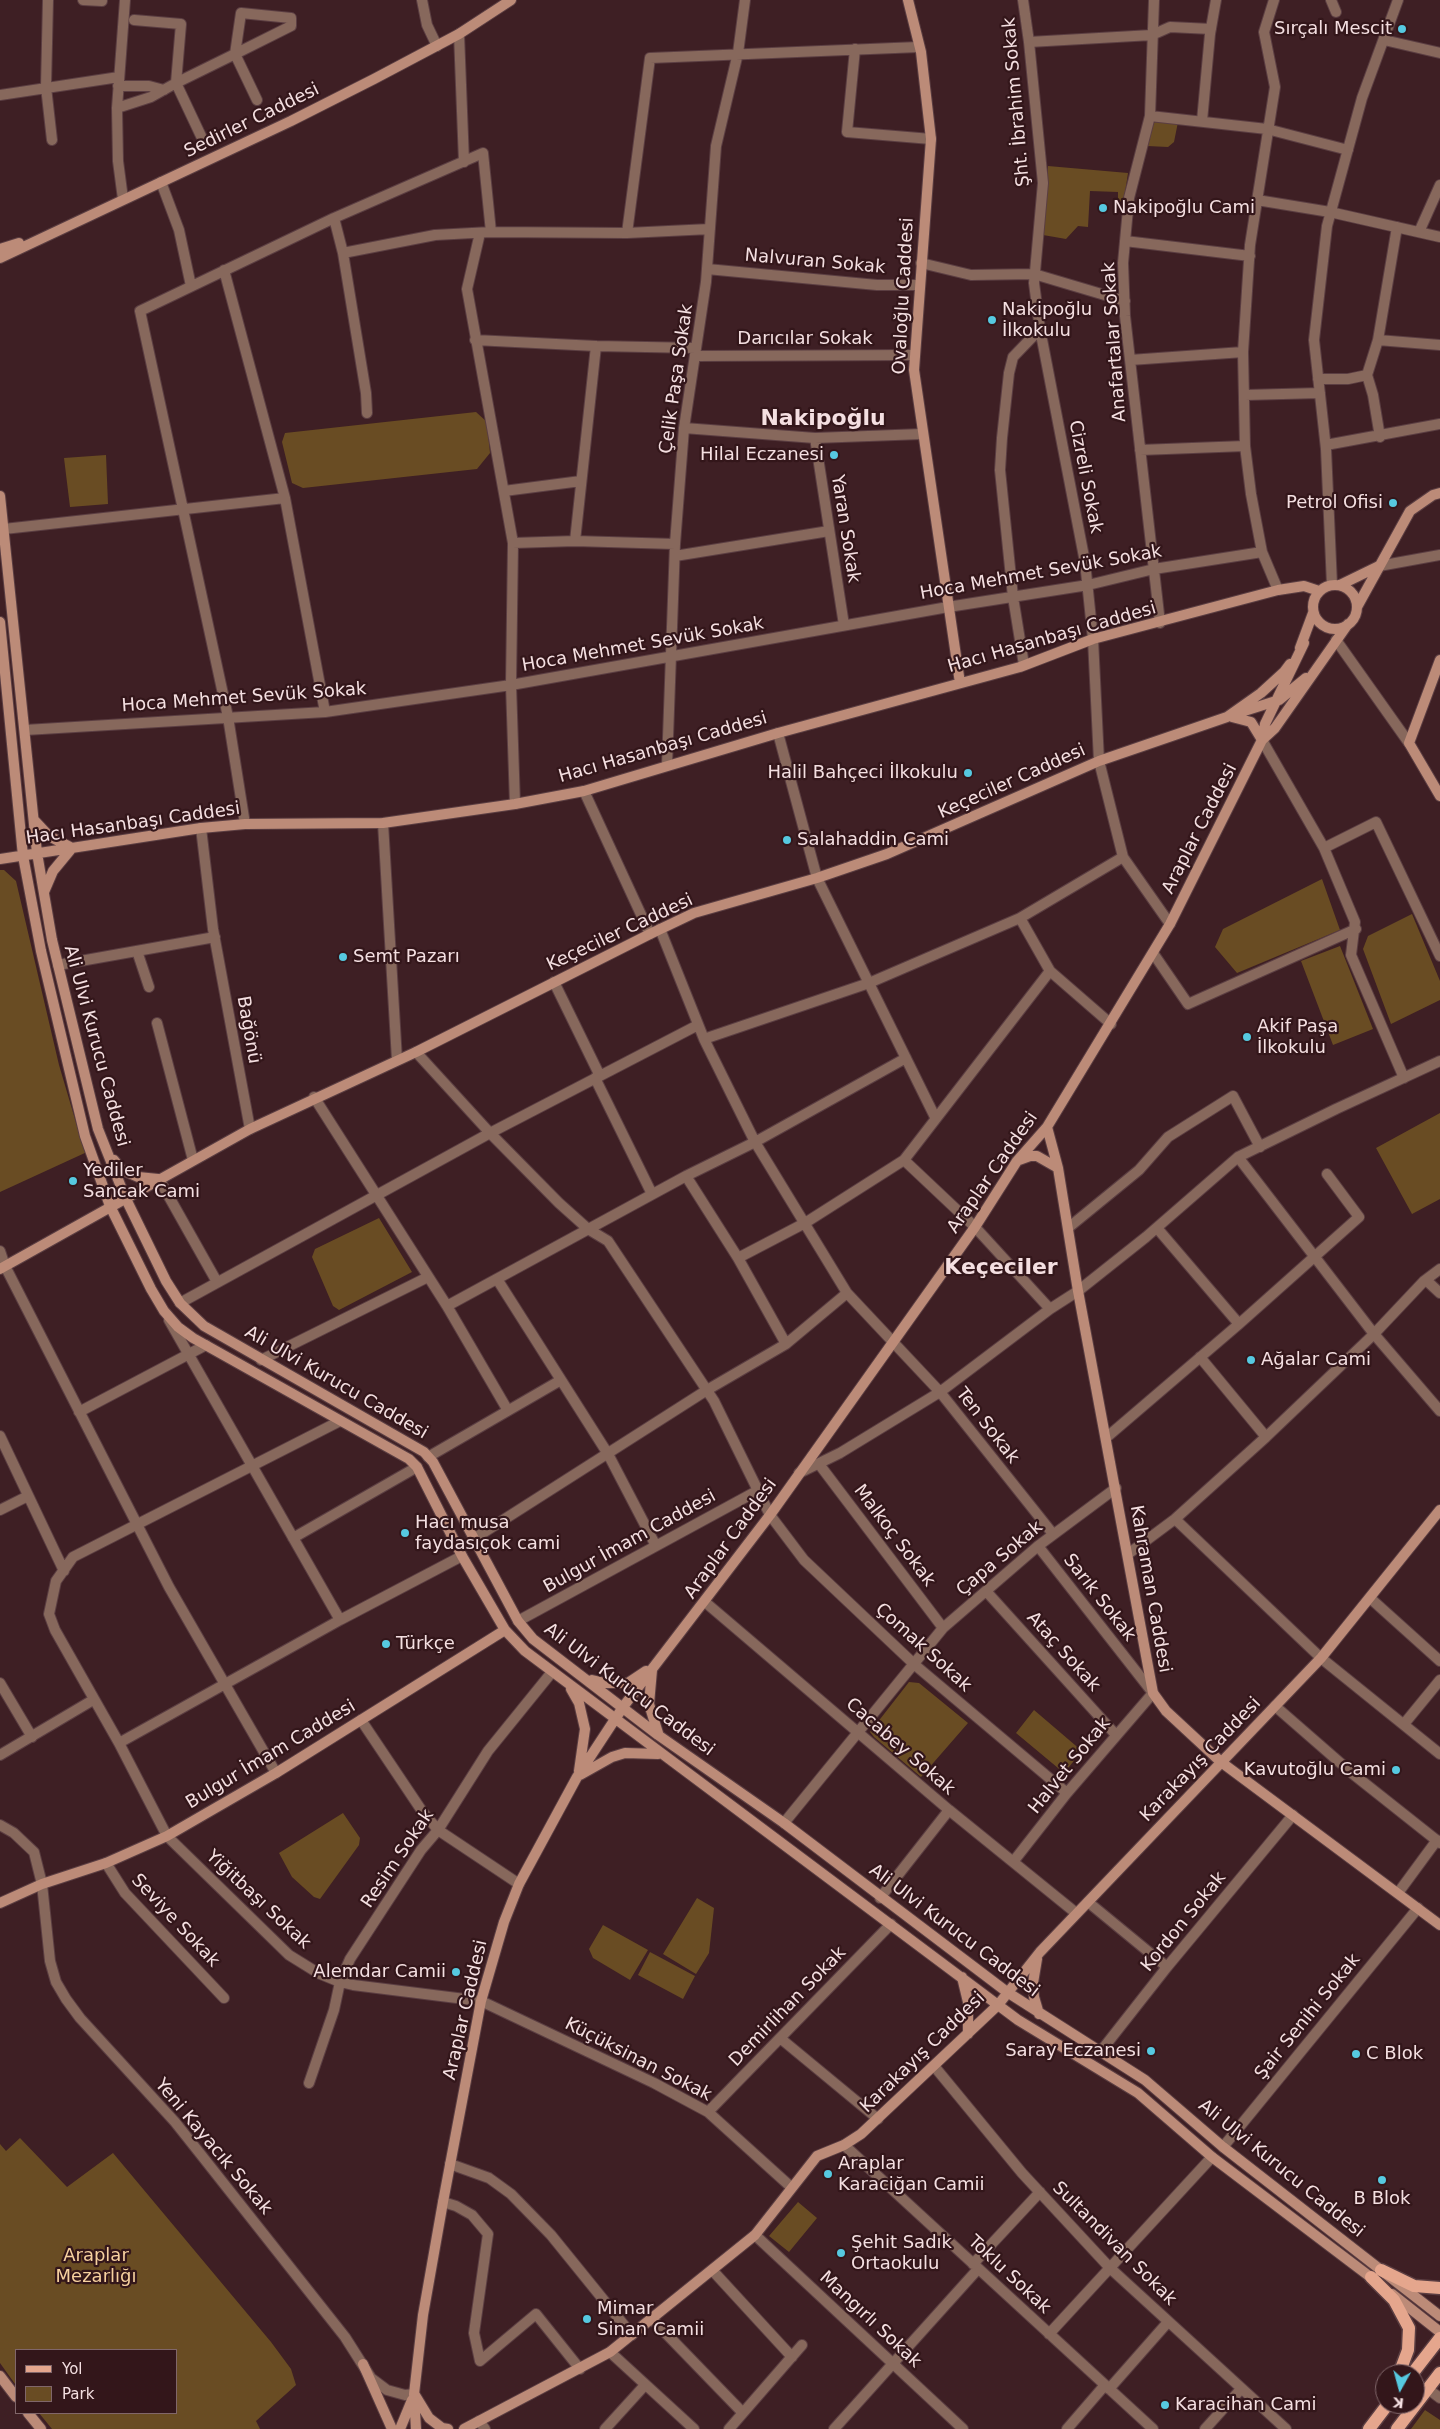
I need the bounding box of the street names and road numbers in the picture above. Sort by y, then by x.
street label: Şht. İbrahim Sokak [999,16,1035,188]
street label: Sedirler Caddesi [181,79,323,163]
street label: Ovaloğlu Caddesi [889,217,919,375]
street label: Nalvuran Sokak [744,245,886,279]
street label: Anafartalar Sokak [1099,261,1131,423]
street label: Çelik Paşa Sokak [656,303,698,455]
street label: Darıcılar Sokak [737,328,873,350]
street label: Cizreli Sokak [1063,419,1107,535]
street label: Yaran Sokak [826,473,864,585]
street label: Hoca Mehmet Sevük Sokak [918,541,1164,605]
street label: Hacı Hasanbaşı Caddesi [945,598,1159,678]
street label: Hoca Mehmet Sevük Sokak [520,613,766,677]
street label: Hoca Mehmet Sevük Sokak [121,679,367,717]
street label: Hacı Hasanbaşı Caddesi [556,708,770,788]
street label: Keçeciler Caddesi [935,740,1089,824]
street label: Araplar Caddesi [1158,760,1242,898]
street label: Hacı Hasanbaşı Caddesi [25,798,241,850]
street label: Keçeciler Caddesi [543,890,697,976]
street label: Ali Ulvi Kurucu Caddesi [59,943,133,1149]
street label: Bağönü [231,994,265,1066]
street label: Araplar Caddesi [943,1108,1043,1238]
street label: Ali Ulvi Kurucu Caddesi [241,1322,431,1444]
street label: Ten Sokak [951,1384,1023,1468]
street label: Araplar Caddesi [680,1475,782,1603]
street label: Malkoç Sokak [849,1481,939,1591]
street label: Bulgur İmam Caddesi [540,1486,720,1598]
street label: Kahraman Caddesi [1125,1503,1175,1675]
street label: Çapa Sokak [953,1517,1047,1601]
street label: Sarık Sokak [1058,1550,1140,1646]
street label: Çomak Sokak [870,1599,976,1697]
street label: Ataç Sokak [1022,1608,1104,1696]
street label: Ali Ulvi Kurucu Caddesi [540,1619,718,1761]
street label: Karakayış Caddesi [1136,1693,1266,1827]
street label: Cacabey Sokak [841,1694,959,1800]
street label: Bulgur İmam Caddesi [182,1696,360,1814]
street label: Halvet Sokak [1024,1713,1116,1819]
street label: Resim Sokak [357,1806,439,1912]
street label: Yiğitbaşı Sokak [201,1846,315,1954]
street label: Ali Ulvi Kurucu Caddesi [865,1860,1043,2002]
street label: Kordon Sokak [1137,1868,1231,1976]
street label: Seviye Sokak [126,1870,224,1972]
street label: Araplar Caddesi [439,1938,493,2082]
street label: Demirlihan Sokak [725,1943,851,2071]
street label: Şair Senihi Sokak [1251,1950,1365,2084]
street label: Karakayış Caddesi [856,1988,990,2118]
street label: Küçüksinan Sokak [561,2014,715,2106]
street label: Yeni Kayacık Sokak [150,2075,276,2219]
street label: Ali Ulvi Kurucu Caddesi [1194,2095,1368,2243]
street label: Sultandivan Sokak [1047,2177,1181,2311]
street label: Toklu Sokak [963,2231,1055,2319]
street label: Mangırlı Sokak [815,2267,925,2373]

